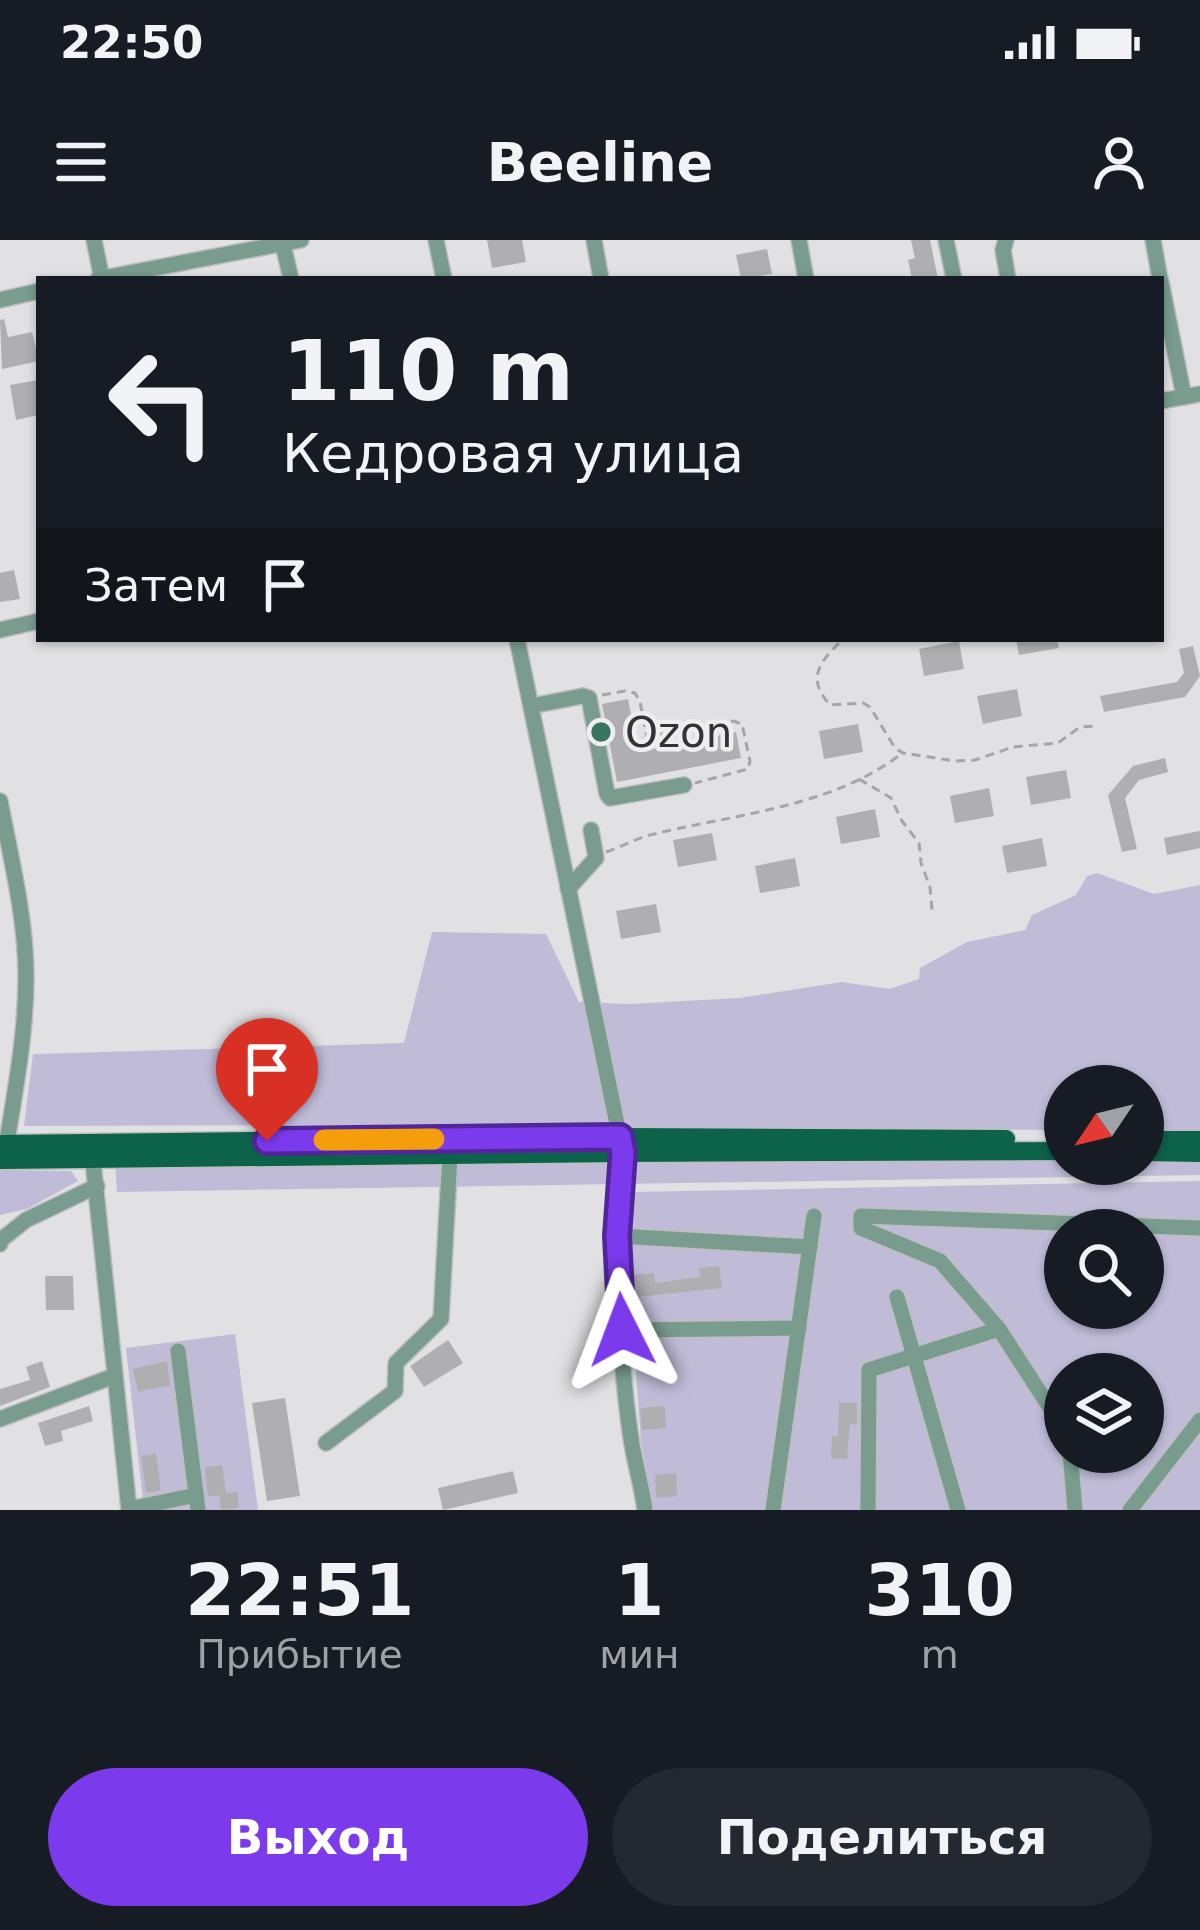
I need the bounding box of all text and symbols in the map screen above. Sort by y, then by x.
text: 22:50 [60,16,203,69]
icon: menu [48,129,114,195]
icon: person [1086,129,1152,195]
text: Beeline [487,131,713,194]
text: 110 m [282,322,574,420]
icon: left [84,324,240,480]
text: Кедровая улица [282,422,744,485]
icon: arrive [252,552,318,618]
text: Затем [84,559,228,612]
place label: Ozon [625,708,732,757]
marker: Ozon [588,719,614,745]
pin [216,1018,318,1141]
icon: arrive [234,1036,300,1102]
north arrow [1044,1065,1164,1185]
map controls [1044,1065,1164,1473]
button: search [1044,1209,1164,1329]
position arrow [559,1267,685,1393]
button: layers [1044,1353,1164,1473]
text: 22:51 [185,1548,414,1632]
text: 1 [614,1548,664,1632]
text: 310 [865,1548,1015,1632]
text: Прибытие [196,1632,403,1677]
text: мин [599,1632,680,1677]
text: m [921,1632,959,1677]
button: Выход [48,1768,588,1906]
button: Поделиться [612,1768,1152,1906]

